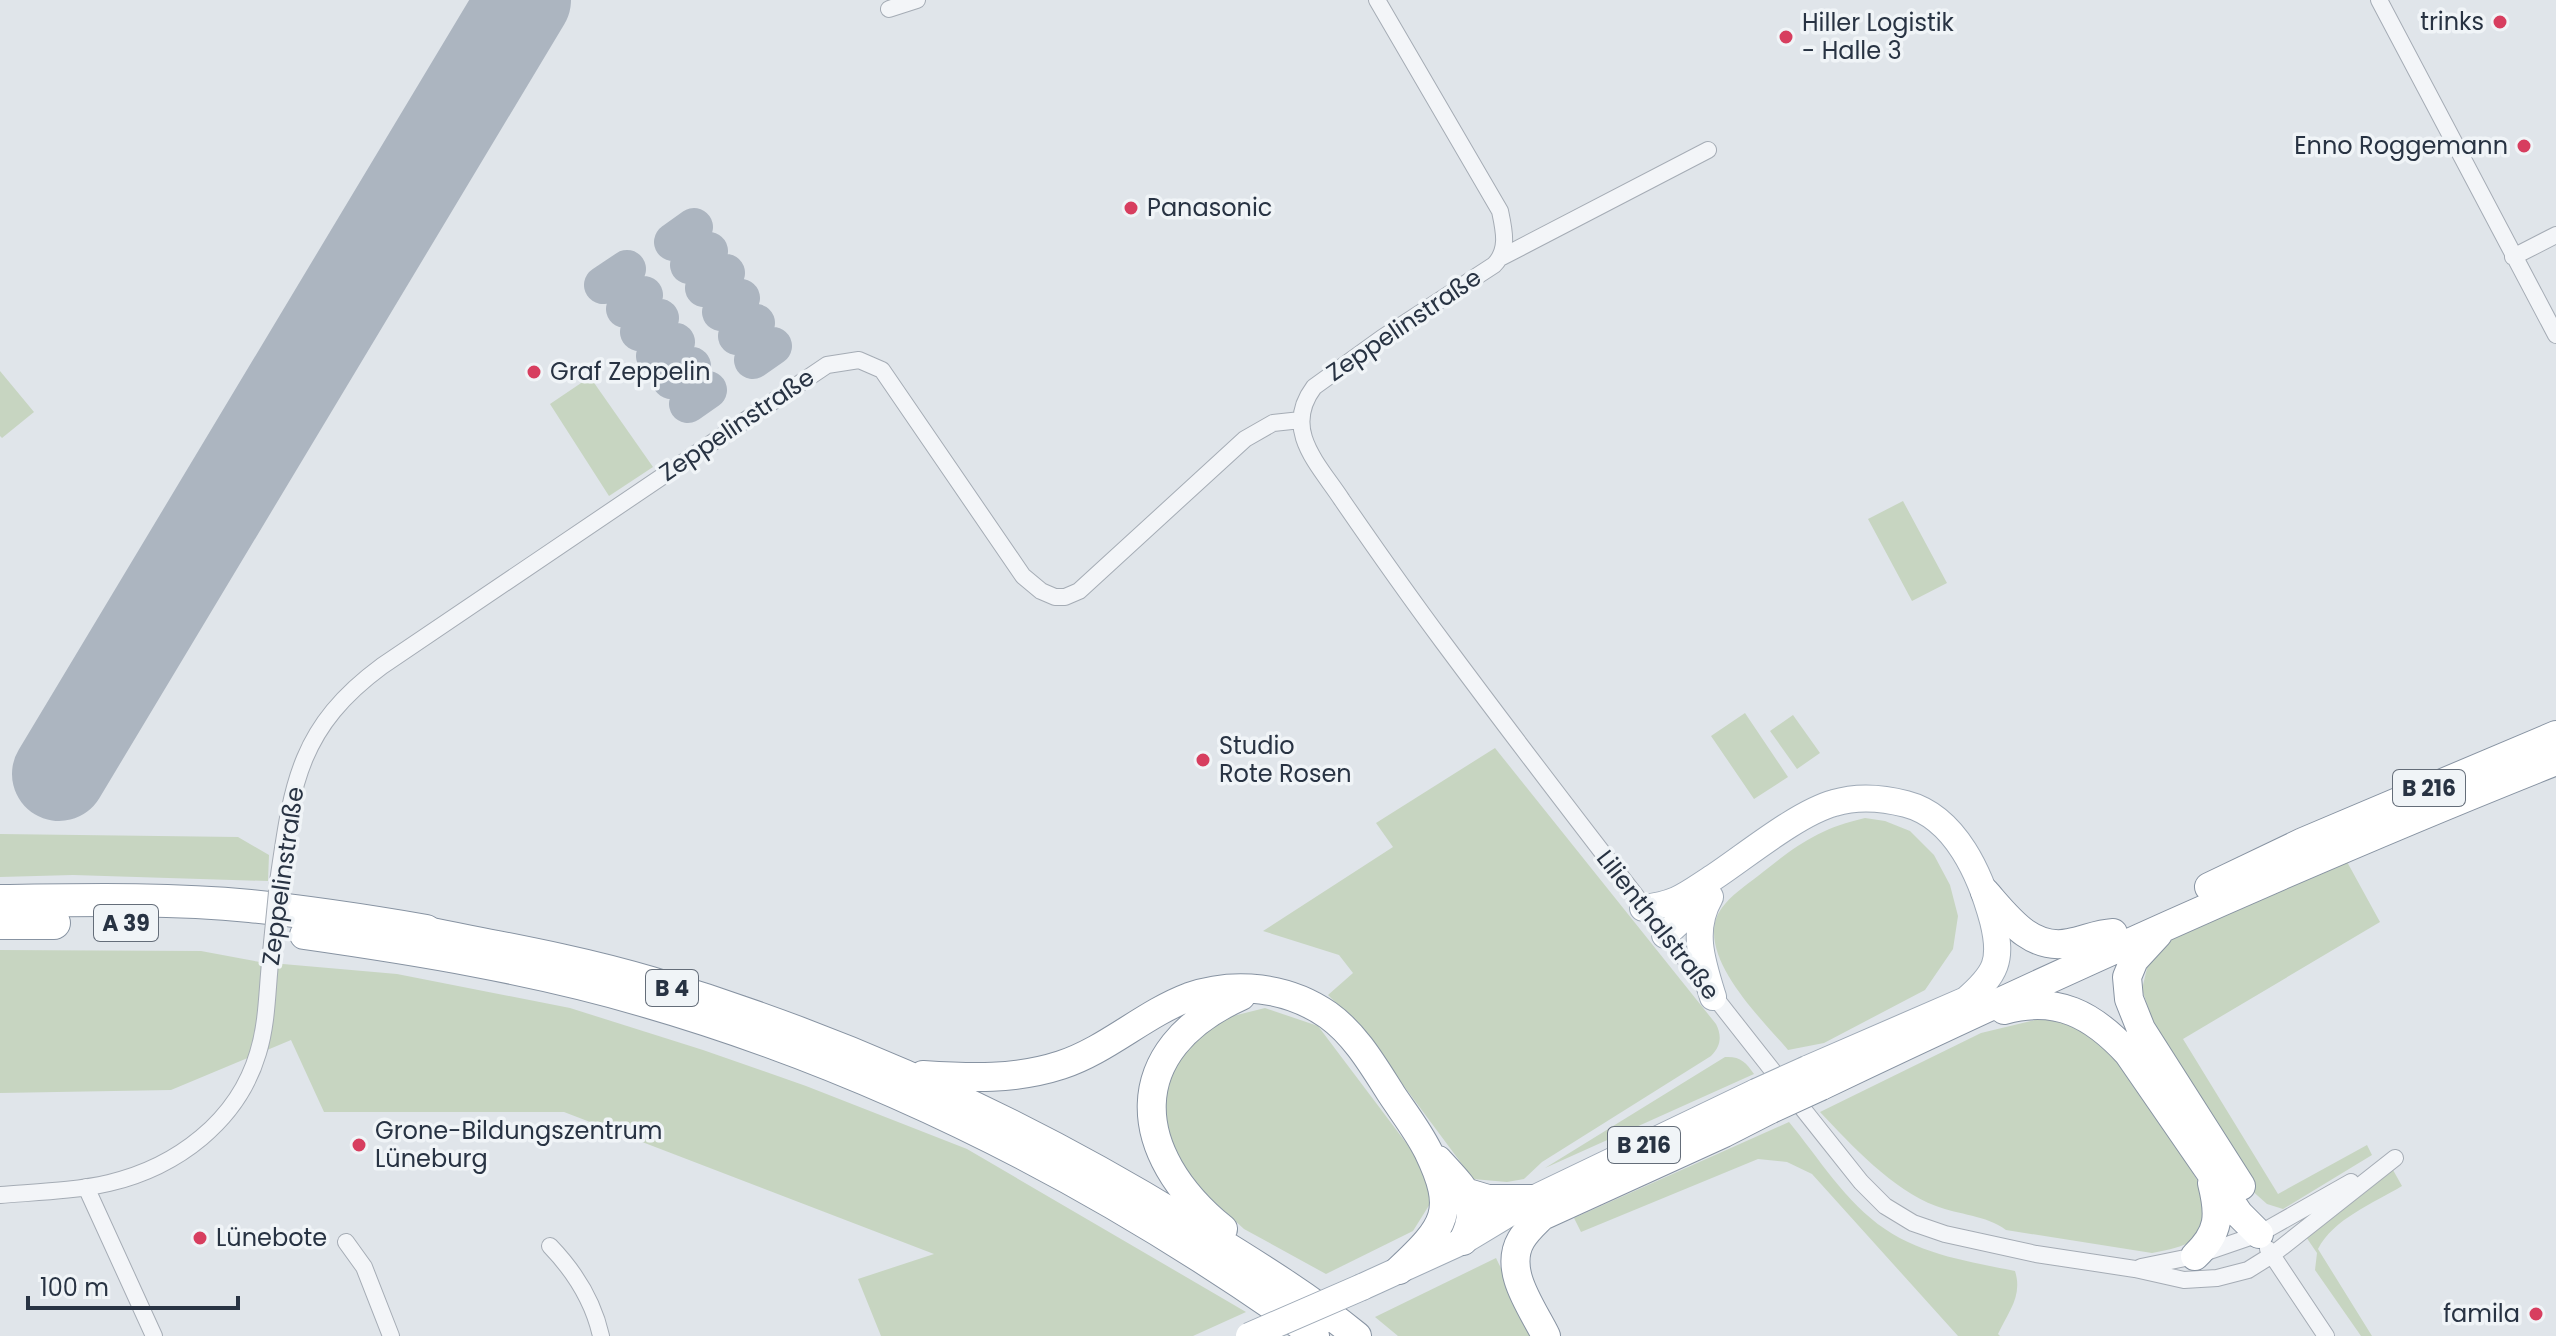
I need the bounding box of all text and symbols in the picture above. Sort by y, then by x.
place label: trinks [2420,5,2484,38]
place label: Hiller Logistik - Halle 3 [1802,6,1955,67]
marker: trinks [2491,13,2509,31]
marker: Hiller Logistik - Halle 3 [1777,28,1795,46]
place label: Enno Roggemann [2294,129,2508,162]
marker: Enno Roggemann [2515,137,2533,155]
place label: Panasonic [1147,191,1272,224]
marker: Panasonic [1122,199,1140,217]
street label: Zeppelinstraße [1320,261,1488,389]
place label: Graf Zeppelin [550,355,711,388]
street label: Zeppelinstraße [653,361,821,489]
marker: Graf Zeppelin [525,363,543,381]
place label: Studio Rote Rosen [1219,729,1352,790]
marker: Studio Rote Rosen [1194,751,1212,769]
road number: B 216 [2393,770,2465,806]
street label: Zeppelinstraße [254,784,311,967]
street label: Lilienthalstraße [1589,843,1727,1007]
road number: A 39 [94,905,158,941]
road number: B 4 [646,970,698,1006]
place label: Grone-Bildungszentrum Lüneburg [375,1114,663,1175]
road number: B 216 [1608,1127,1680,1163]
marker: Grone-Bildungszentrum Lüneburg [350,1136,368,1154]
place label: Lünebote [216,1221,327,1254]
marker: Lünebote [191,1229,209,1247]
scale bar [28,1260,238,1310]
text: 100 m [40,1271,109,1304]
place label: famila [2443,1297,2520,1330]
marker: famila [2527,1305,2545,1323]

